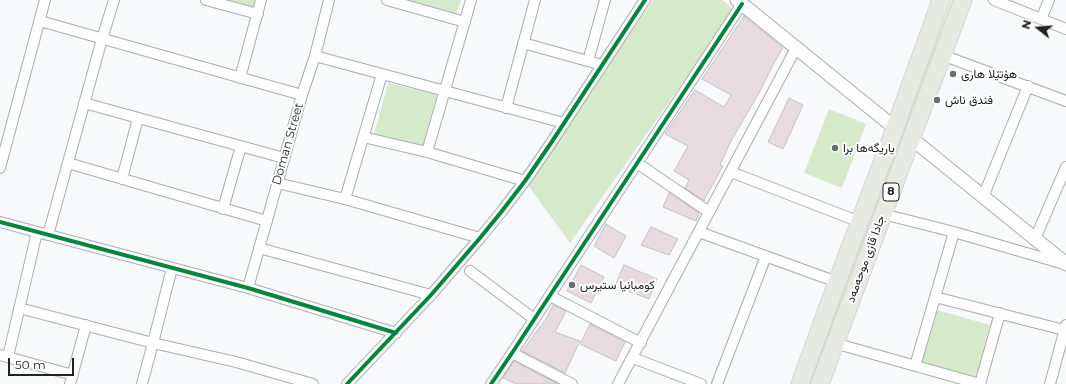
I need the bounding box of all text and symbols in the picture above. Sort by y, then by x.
north arrow [1018,8,1058,48]
text: N [1019,18,1035,31]
place label: هۆتێلا هاری [961,67,1017,81]
marker: هۆتێلا هاری [948,69,958,79]
place label: فندق ناش [945,93,993,107]
marker: فندق ناش [932,95,942,105]
street label: Doman Street [269,101,307,187]
place label: یاریگەها برا [843,141,895,155]
marker: یاریگەها برا [830,143,840,153]
road number: 8 [883,183,899,201]
street label: جادا قازی موحەمەد [844,214,888,304]
place label: كومبانيا ستيرس [580,278,655,292]
marker: كومبانيا ستيرس [567,280,577,290]
scale bar [10,350,76,376]
text: 50 m [15,357,46,372]

